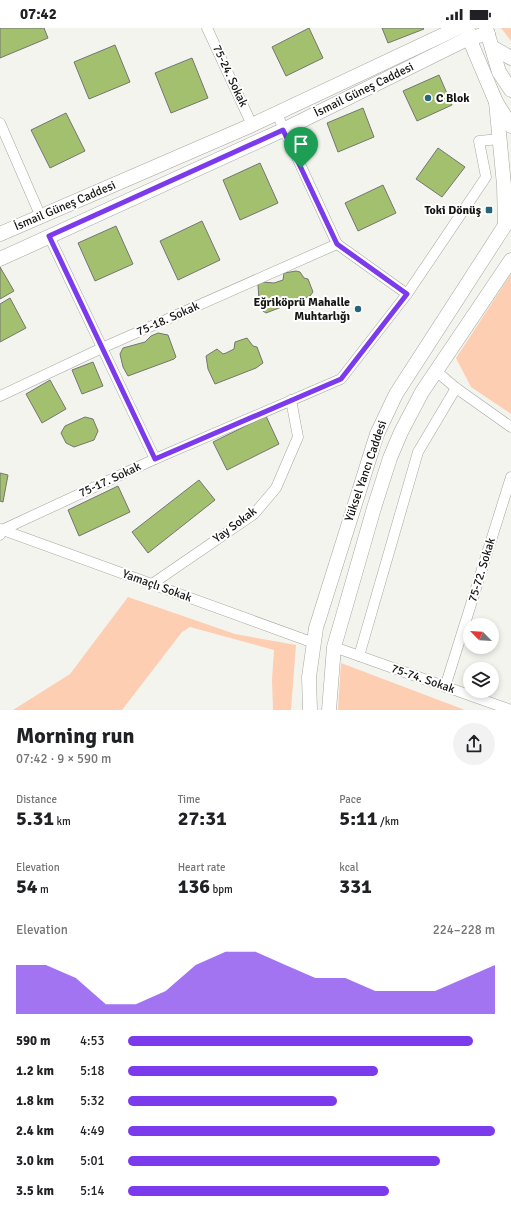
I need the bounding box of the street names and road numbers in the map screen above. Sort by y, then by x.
street label: 75-24. Sokak [209,42,251,110]
street label: İsmail Güneş Caddesi [312,59,416,121]
street label: İsmail Güneş Caddesi [12,178,118,234]
street label: 75-18. Sokak [134,299,202,339]
street label: Yüksel Yancı Caddesi [342,418,390,524]
street label: 75-17. Sokak [76,459,144,501]
street label: Yay Sokak [210,504,260,546]
street label: 75-72. Sokak [465,536,499,604]
street label: Yamaçlı Sokak [120,566,194,606]
street label: 75-74. Sokak [389,661,457,697]

